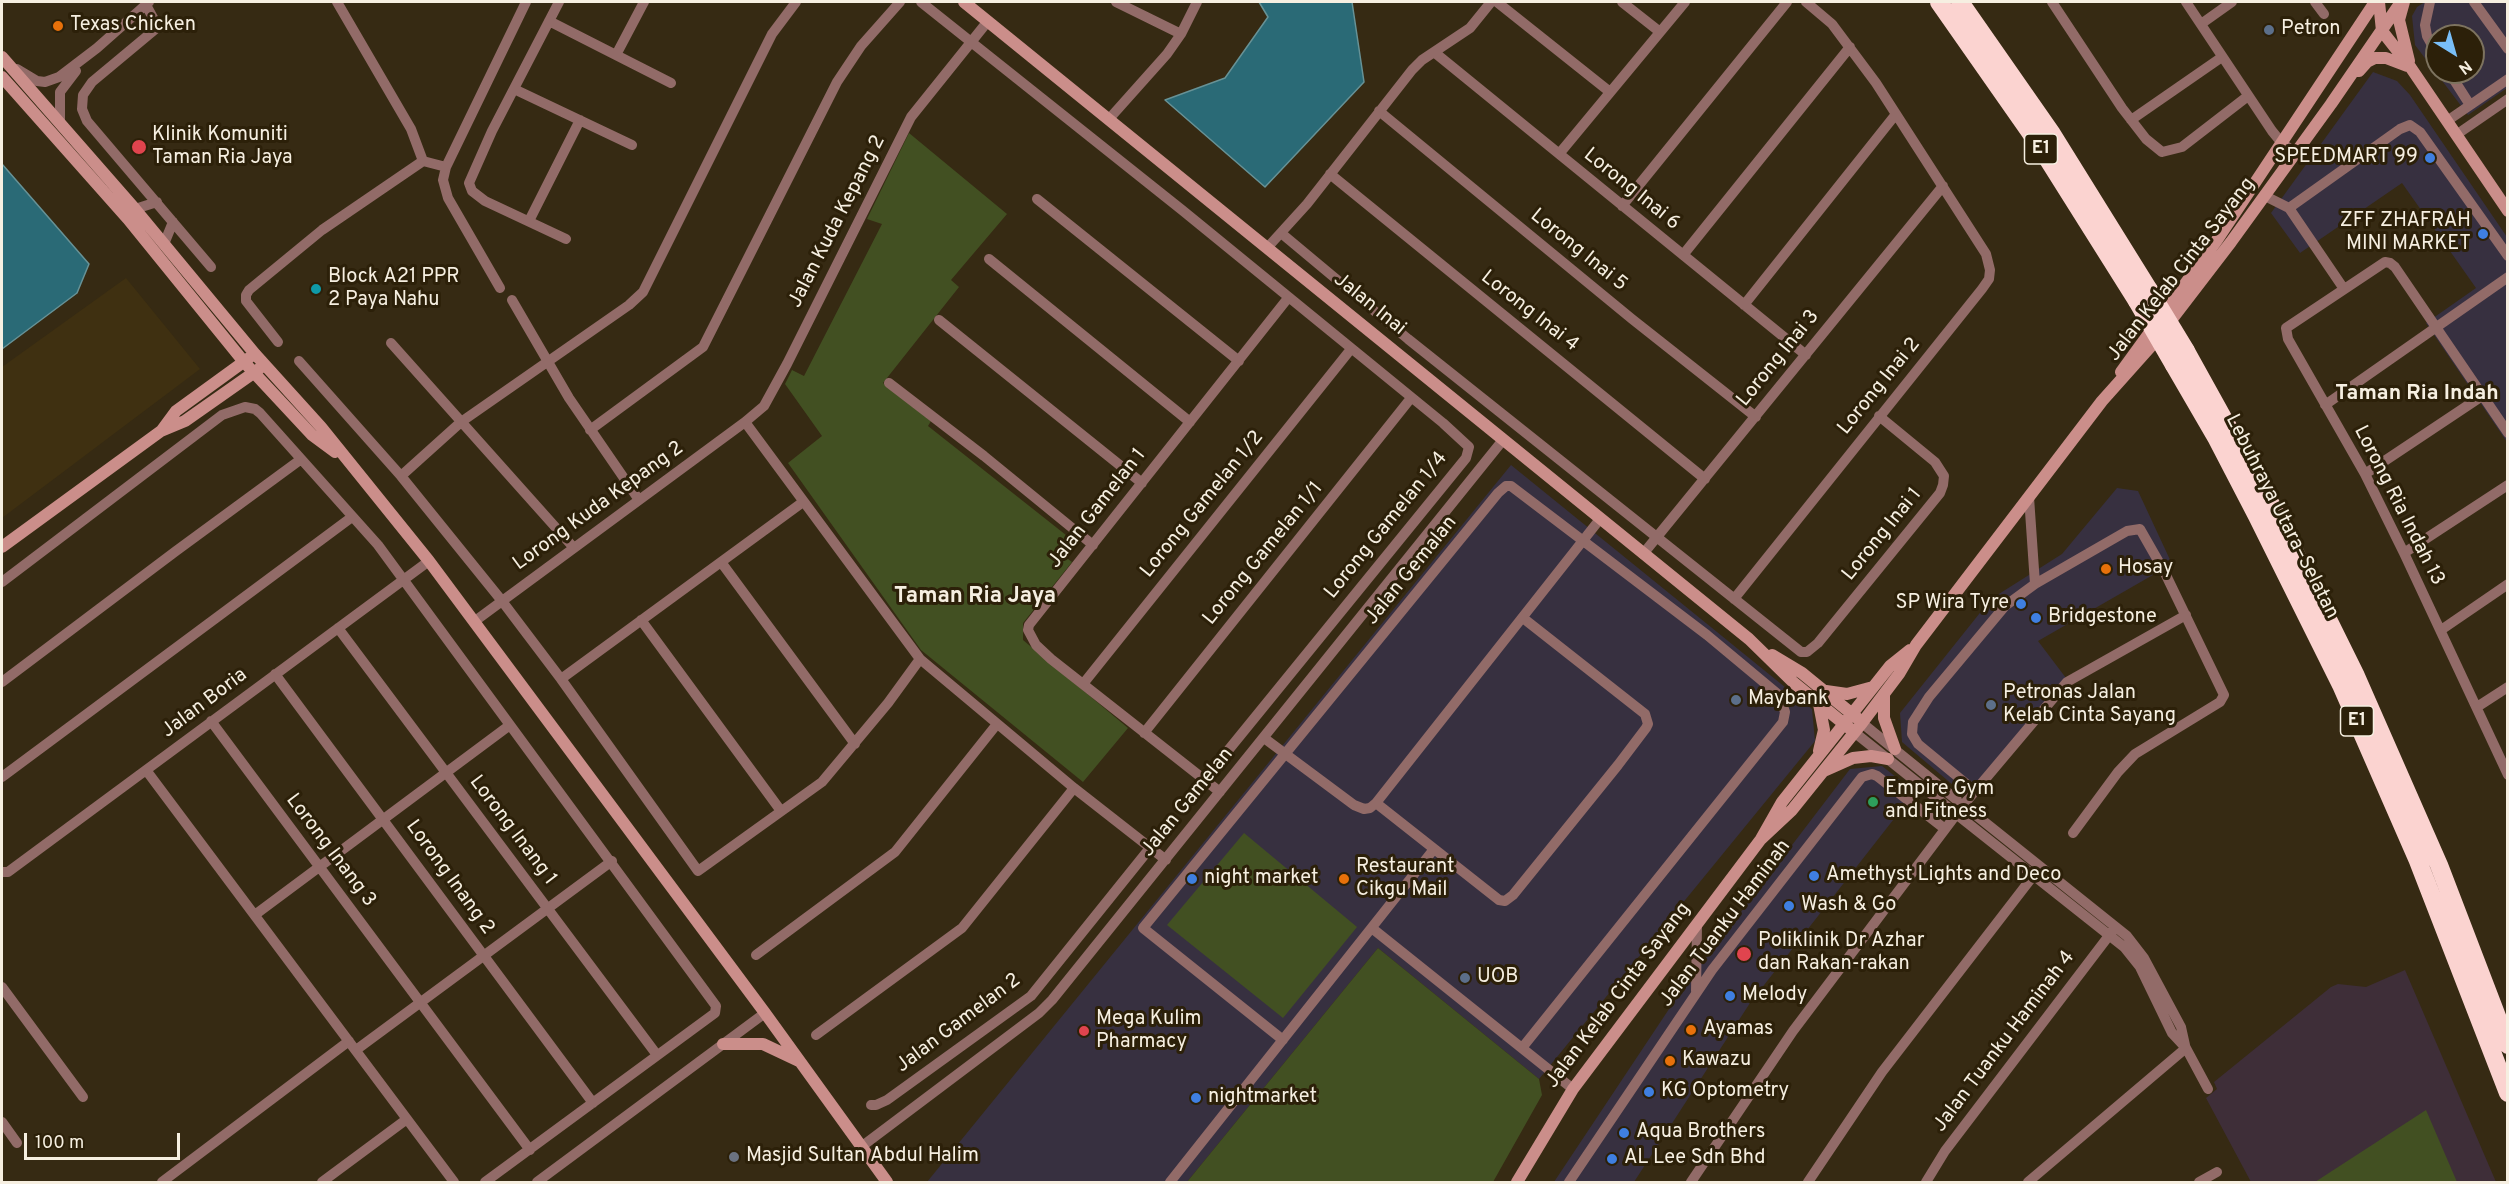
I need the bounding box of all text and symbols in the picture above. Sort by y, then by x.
place label: Texas Chicken [70,14,196,38]
place label: Petron [2281,18,2341,42]
marker: Texas Chicken [51,19,65,33]
marker: Petron [2262,23,2276,37]
north arrow [2425,24,2485,84]
text: N [2454,55,2475,78]
place label: Klinik Komuniti Taman Ria Jaya [152,124,293,171]
street label: Jalan Kuda Kepang 2 [784,132,892,312]
road number: E1 [2024,134,2058,164]
marker: Klinik Komuniti Taman Ria Jaya [130,138,148,156]
street label: Lorong Inai 6 [1578,144,1684,236]
place label: SPEEDMART 99 [2274,146,2418,170]
marker: SPEEDMART 99 [2423,151,2437,165]
street label: Jalan Kelab Cinta Sayang [2103,173,2261,367]
street label: Lorong Inai 5 [1525,205,1631,297]
place label: ZFF ZHAFRAH MINI MARKET [2340,210,2471,257]
marker: ZFF ZHAFRAH MINI MARKET [2476,227,2490,241]
place label: Block A21 PPR 2 Paya Nahu [328,266,460,313]
street label: Lorong Inai 4 [1475,266,1583,358]
street label: Jalan Inai [1328,269,1410,341]
marker: Block A21 PPR 2 Paya Nahu [309,282,323,296]
street label: Lorong Inai 3 [1733,306,1825,412]
street label: Lorong Inai 2 [1834,334,1926,440]
district label: Taman Ria Indah [2335,382,2499,408]
street label: Lebuhraya Utara–Selatan [2219,411,2343,623]
street label: Lorong Ria Indah 13 [2347,422,2449,590]
street label: Lorong Gamelan 1/2 [1136,427,1270,583]
street label: Lorong Kuda Kepang 2 [509,437,689,577]
street label: Jalan Gamelan 1 [1044,444,1152,574]
street label: Lorong Gamelan 1/4 [1320,448,1454,604]
street label: Lorong Gamelan 1/1 [1199,478,1329,630]
street label: Lorong Inai 1 [1838,484,1928,586]
street label: Jalan Gemalan [1361,512,1463,630]
place label: Hosay [2118,557,2173,581]
marker: Hosay [2099,562,2113,576]
district label: Taman Ria Jaya [894,585,1056,611]
place label: SP Wira Tyre [1896,592,2009,616]
marker: SP Wira Tyre [2014,597,2028,611]
place label: Bridgestone [2048,606,2157,630]
marker: Bridgestone [2029,611,2043,625]
street label: Jalan Boria [157,664,253,744]
place label: Petronas Jalan Kelab Cinta Sayang [2003,682,2176,729]
place label: Maybank [1748,688,1829,712]
marker: Maybank [1729,693,1743,707]
marker: Petronas Jalan Kelab Cinta Sayang [1984,698,1998,712]
road number: E1 [2340,706,2374,736]
street label: Jalan Gamelan [1137,744,1239,862]
street label: Lorong Inang 1 [463,772,561,890]
place label: Empire Gym and Fitness [1885,778,1994,825]
street label: Lorong Inang 3 [280,790,380,912]
marker: Empire Gym and Fitness [1866,795,1880,809]
street label: Lorong Inang 2 [399,816,499,940]
street label: Jalan Tuanku Haminah [1655,836,1797,1012]
place label: Restaurant Cikgu Mail [1356,856,1454,903]
place label: Amethyst Lights and Deco [1826,864,2061,888]
place label: night market [1204,867,1318,891]
marker: Amethyst Lights and Deco [1807,869,1821,883]
marker: night market [1185,872,1199,886]
marker: Restaurant Cikgu Mail [1337,872,1351,886]
place label: Wash & Go [1801,894,1896,918]
street label: Jalan Kelab Cinta Sayang [1541,898,1697,1094]
marker: Wash & Go [1782,899,1796,913]
place label: Poliklinik Dr Azhar dan Rakan-rakan [1758,930,1925,977]
marker: Poliklinik Dr Azhar dan Rakan-rakan [1735,945,1753,963]
street label: Jalan Tuanku Haminah 4 [1929,947,2081,1137]
place label: UOB [1477,966,1518,990]
street label: Jalan Gamelan 2 [892,969,1026,1079]
marker: UOB [1458,971,1472,985]
place label: Melody [1742,984,1807,1008]
marker: Melody [1723,989,1737,1003]
place label: Mega Kulim Pharmacy [1096,1008,1201,1055]
place label: Ayamas [1703,1018,1773,1042]
marker: Ayamas [1684,1023,1698,1037]
marker: Mega Kulim Pharmacy [1077,1024,1091,1038]
place label: Kawazu [1682,1049,1751,1073]
marker: Kawazu [1663,1054,1677,1068]
place label: KG Optometry [1661,1080,1789,1104]
marker: KG Optometry [1642,1085,1656,1099]
place label: nightmarket [1208,1086,1317,1110]
marker: nightmarket [1189,1091,1203,1105]
scale bar [27,1121,183,1159]
place label: Aqua Brothers [1636,1121,1765,1145]
marker: Aqua Brothers [1617,1126,1631,1140]
text: 100 m [35,1132,84,1155]
place label: Masjid Sultan Abdul Halim [746,1145,979,1169]
place label: AL Lee Sdn Bhd [1624,1147,1766,1171]
marker: Masjid Sultan Abdul Halim [727,1150,741,1164]
marker: AL Lee Sdn Bhd [1605,1152,1619,1166]

